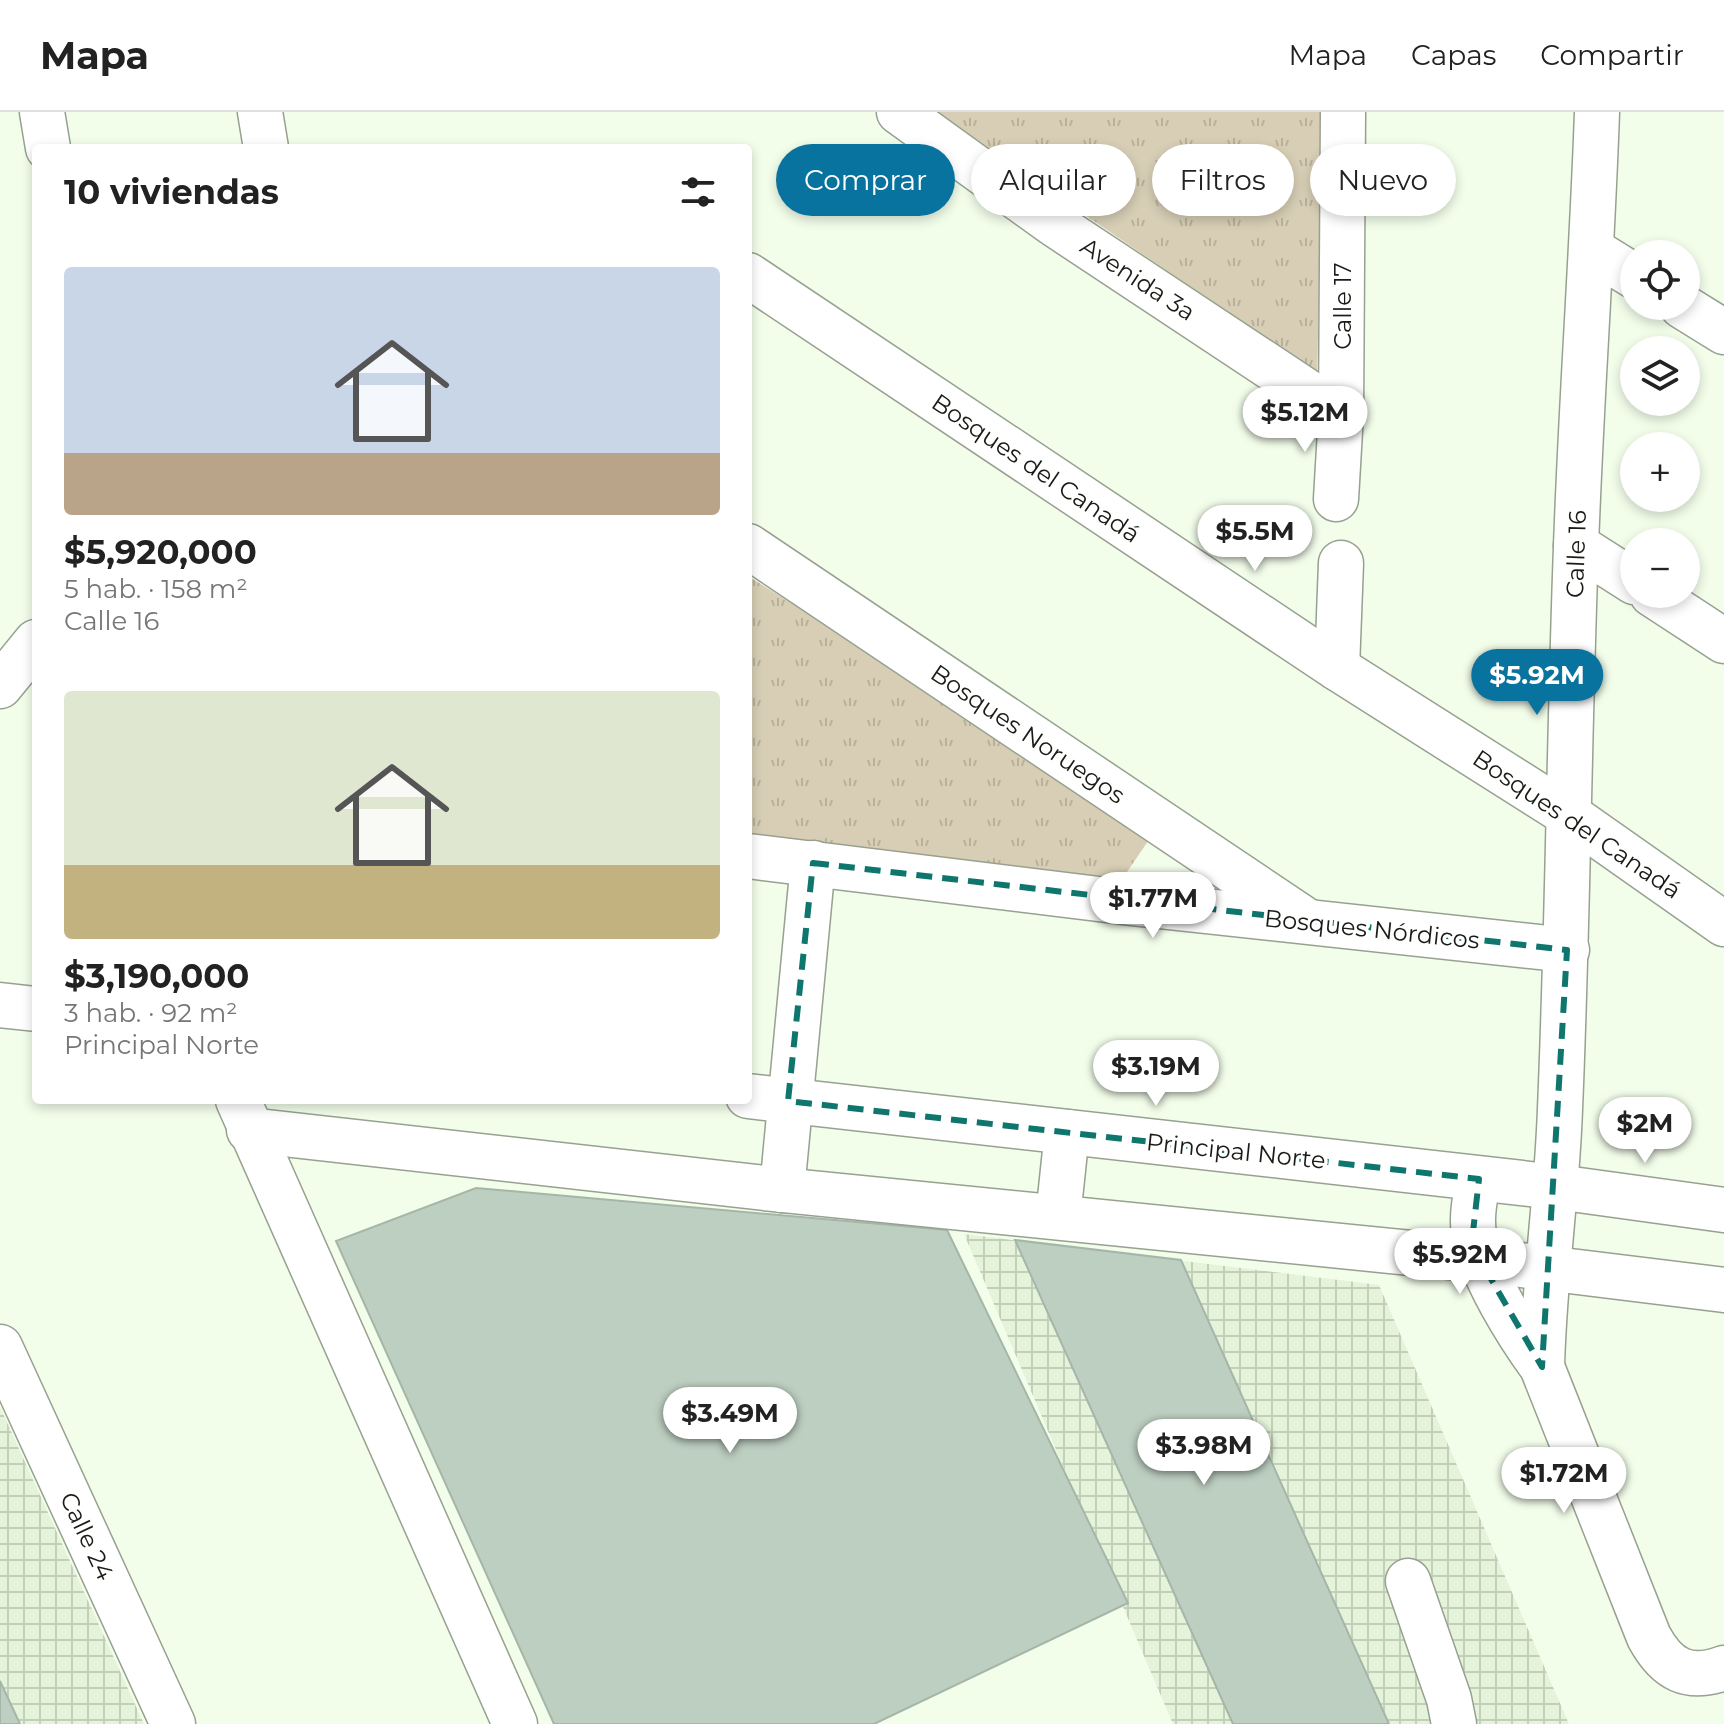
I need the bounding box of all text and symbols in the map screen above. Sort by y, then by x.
text: Mapa [40,32,149,79]
text: Mapa [1288,38,1367,72]
text: Capas [1411,38,1496,72]
text: Compartir [1540,38,1684,72]
chip: Comprar [776,144,955,216]
chip: Alquilar [971,144,1136,216]
chip: Filtros [1152,144,1294,216]
chip: Nuevo [1310,144,1456,216]
icon: filters [676,170,720,214]
text: 10 viviendas [64,171,279,213]
street label: Avenida 3a [1075,231,1201,327]
map controls [1620,240,1700,608]
button: locate [1620,240,1700,320]
street label: Calle 17 [1328,262,1357,350]
icon: home [320,319,464,463]
button: layers [1620,336,1700,416]
pin: $5.12M [1240,386,1370,454]
street label: Bosques del Canadá [926,387,1146,549]
text: $5.12M [1261,396,1349,428]
button: + [1620,432,1700,512]
pin: $5.5M [1199,505,1311,573]
street label: Calle 16 [1560,510,1592,598]
text: $5.5M [1215,515,1295,547]
button: − [1620,528,1700,608]
text: $5,920,000 [64,531,257,573]
text: 5 hab. · 158 m² [64,573,248,605]
text: Calle 16 [64,605,159,637]
pin: $5.92M [1472,649,1602,717]
street label: Bosques Noruegos [925,658,1131,810]
text: $5.92M [1489,659,1585,691]
icon: home [320,743,464,887]
street label: Bosques del Canadá [1467,743,1687,905]
pin: $1.77M [1088,872,1218,940]
text: $1.77M [1108,882,1198,914]
street label: Bosques Nórdicos [1263,903,1481,955]
text: $3,190,000 [64,955,249,997]
text: 3 hab. · 92 m² [64,997,238,1029]
text: Principal Norte [64,1029,259,1061]
pin: $3.19M [1091,1040,1221,1108]
text: $3.19M [1111,1050,1201,1082]
pin: $2M [1606,1097,1684,1165]
text: $2M [1617,1107,1673,1139]
street label: Principal Norte [1145,1127,1327,1175]
pin: $5.92M [1395,1228,1525,1296]
text: $5.92M [1412,1238,1508,1270]
pin: $3.49M [665,1387,795,1455]
text: $3.49M [681,1397,779,1429]
pin: $3.98M [1139,1419,1269,1487]
text: $3.98M [1155,1429,1253,1461]
pin: $1.72M [1499,1447,1629,1515]
text: $1.72M [1519,1457,1609,1489]
street label: Calle 24 [54,1487,120,1585]

